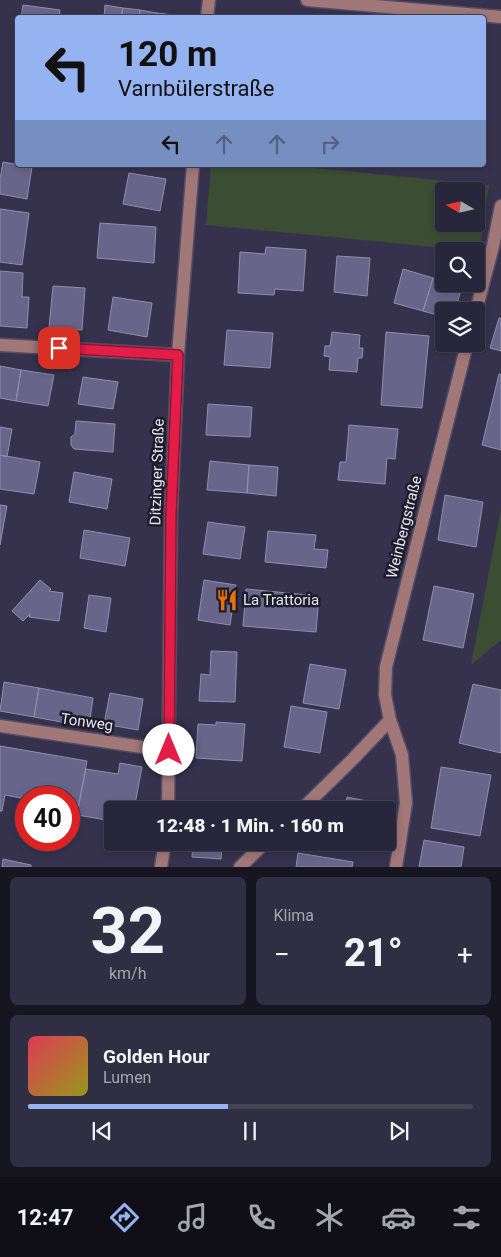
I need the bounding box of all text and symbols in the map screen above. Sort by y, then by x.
text: 120 m [118,34,217,75]
icon: left [35,35,100,100]
text: Varnbülerstraße [118,76,274,101]
icon: left [157,130,185,158]
icon: ahead [210,130,238,158]
icon: ahead [263,130,291,158]
icon: right [316,130,344,158]
north arrow [435,182,485,232]
map controls [435,182,485,352]
button: search [435,242,485,292]
button: layers [435,302,485,352]
pin [38,327,80,369]
icon: arrive [45,334,73,362]
street label: Ditzinger Straße [146,418,168,526]
street label: Weinbergstraße [383,474,425,580]
restaurant icon: La Trattoria [214,587,240,613]
place label: La Trattoria [243,591,319,609]
street label: Tonweg [60,709,114,735]
position arrow [142,723,194,775]
speed limit sign: 40 [15,786,80,851]
text: 12:48 · 1 Min. · 160 m [156,814,344,837]
text: 32 [90,893,165,969]
text: Klima [274,906,314,925]
text: 21° [344,931,403,975]
text: − [274,938,290,971]
text: + [457,938,473,971]
text: km/h [109,964,147,983]
text: Golden Hour [103,1045,210,1068]
text: Lumen [103,1068,151,1087]
icon: previous [88,1117,116,1145]
icon: pause [236,1117,264,1145]
icon: next [385,1117,413,1145]
icon: directions [107,1200,142,1235]
icon: music [175,1200,210,1235]
icon: phone [244,1200,279,1235]
icon: climate [312,1200,347,1235]
icon: car [381,1200,416,1235]
icon: filters [449,1200,484,1235]
text: 12:47 [17,1205,73,1230]

